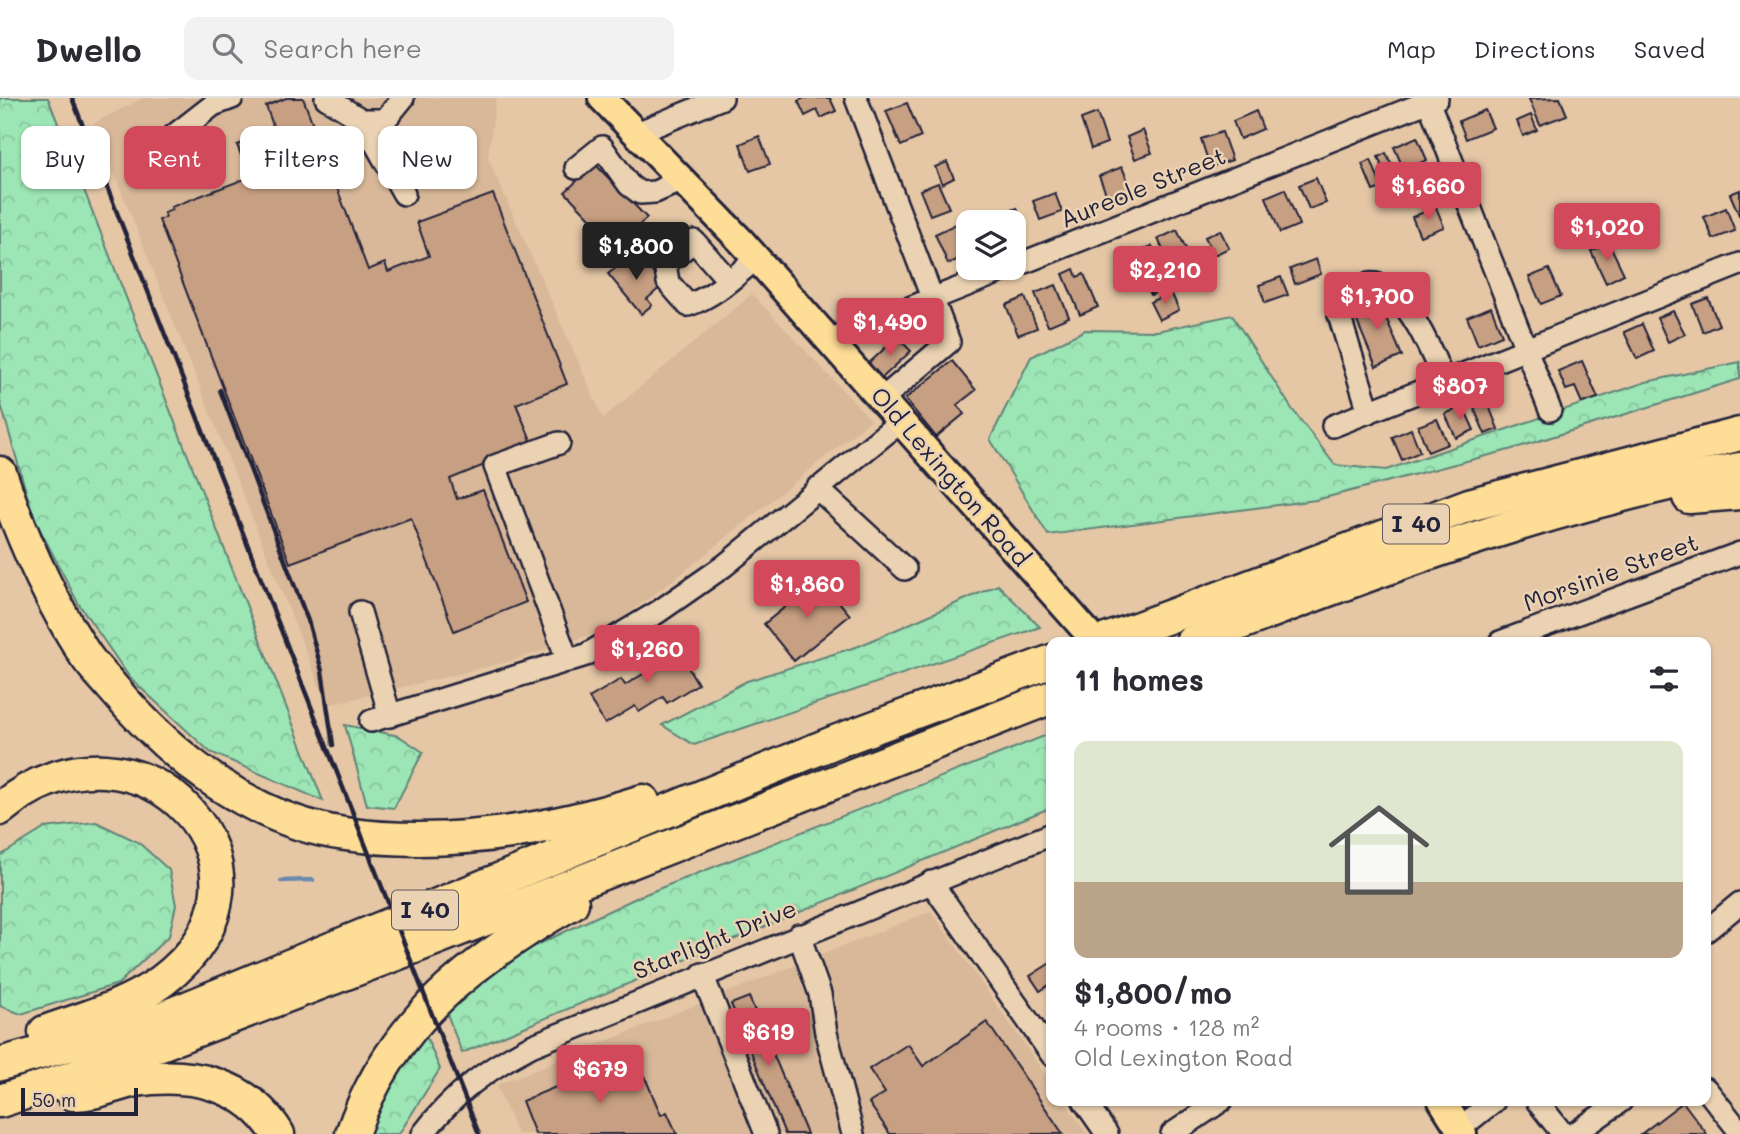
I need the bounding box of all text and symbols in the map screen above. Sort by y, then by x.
search box [184,17,674,80]
text: Dwello [35,27,142,70]
icon: search [208,29,246,67]
text: Search here [264,31,422,65]
text: Map [1387,33,1436,64]
text: Directions [1474,33,1596,64]
text: Saved [1634,33,1705,64]
chip: Buy [21,126,110,189]
chip: Rent [124,126,226,189]
chip: Filters [240,126,364,189]
chip: New [378,126,477,189]
street label: Aureole Street [1055,139,1230,234]
pin: $1,660 [1371,162,1485,222]
text: $1,660 [1391,170,1465,200]
pin: $1,020 [1550,204,1664,263]
map controls [956,210,1026,280]
button: layers [956,210,1026,280]
text: $1,020 [1570,211,1644,241]
pin: $1,800 [579,222,693,282]
text: $1,800 [598,230,674,260]
pin: $2,210 [1108,246,1222,306]
text: $2,210 [1129,254,1201,284]
pin: $1,700 [1320,272,1434,332]
text: $1,700 [1340,280,1414,310]
pin: $1,490 [833,299,947,358]
text: $1,490 [853,306,927,336]
pin: $807 [1419,362,1501,422]
text: $807 [1432,370,1488,400]
street label: Old Lexington Road [865,380,1038,572]
road number: I 40 [1383,504,1449,544]
street label: Morsinie Street [1519,526,1702,618]
pin: $1,860 [750,560,864,620]
text: $1,860 [770,568,844,598]
pin: $1,260 [590,626,704,685]
text: $1,260 [610,633,684,663]
text: 11 homes [1074,659,1204,699]
icon: filters [1645,660,1683,698]
icon: home [1316,787,1442,913]
road number: I 40 [392,890,458,930]
street label: Starlight Drive [628,892,801,985]
text: $1,800/mo [1074,972,1232,1012]
pin: $619 [727,1009,809,1068]
text: 4 rooms · 128 m² [1074,1012,1259,1042]
text: $619 [742,1016,794,1046]
text: Old Lexington Road [1074,1042,1292,1072]
pin: $679 [559,1046,641,1105]
text: $679 [573,1053,627,1083]
scale bar [21,1085,138,1117]
text: 50 m [32,1087,76,1112]

